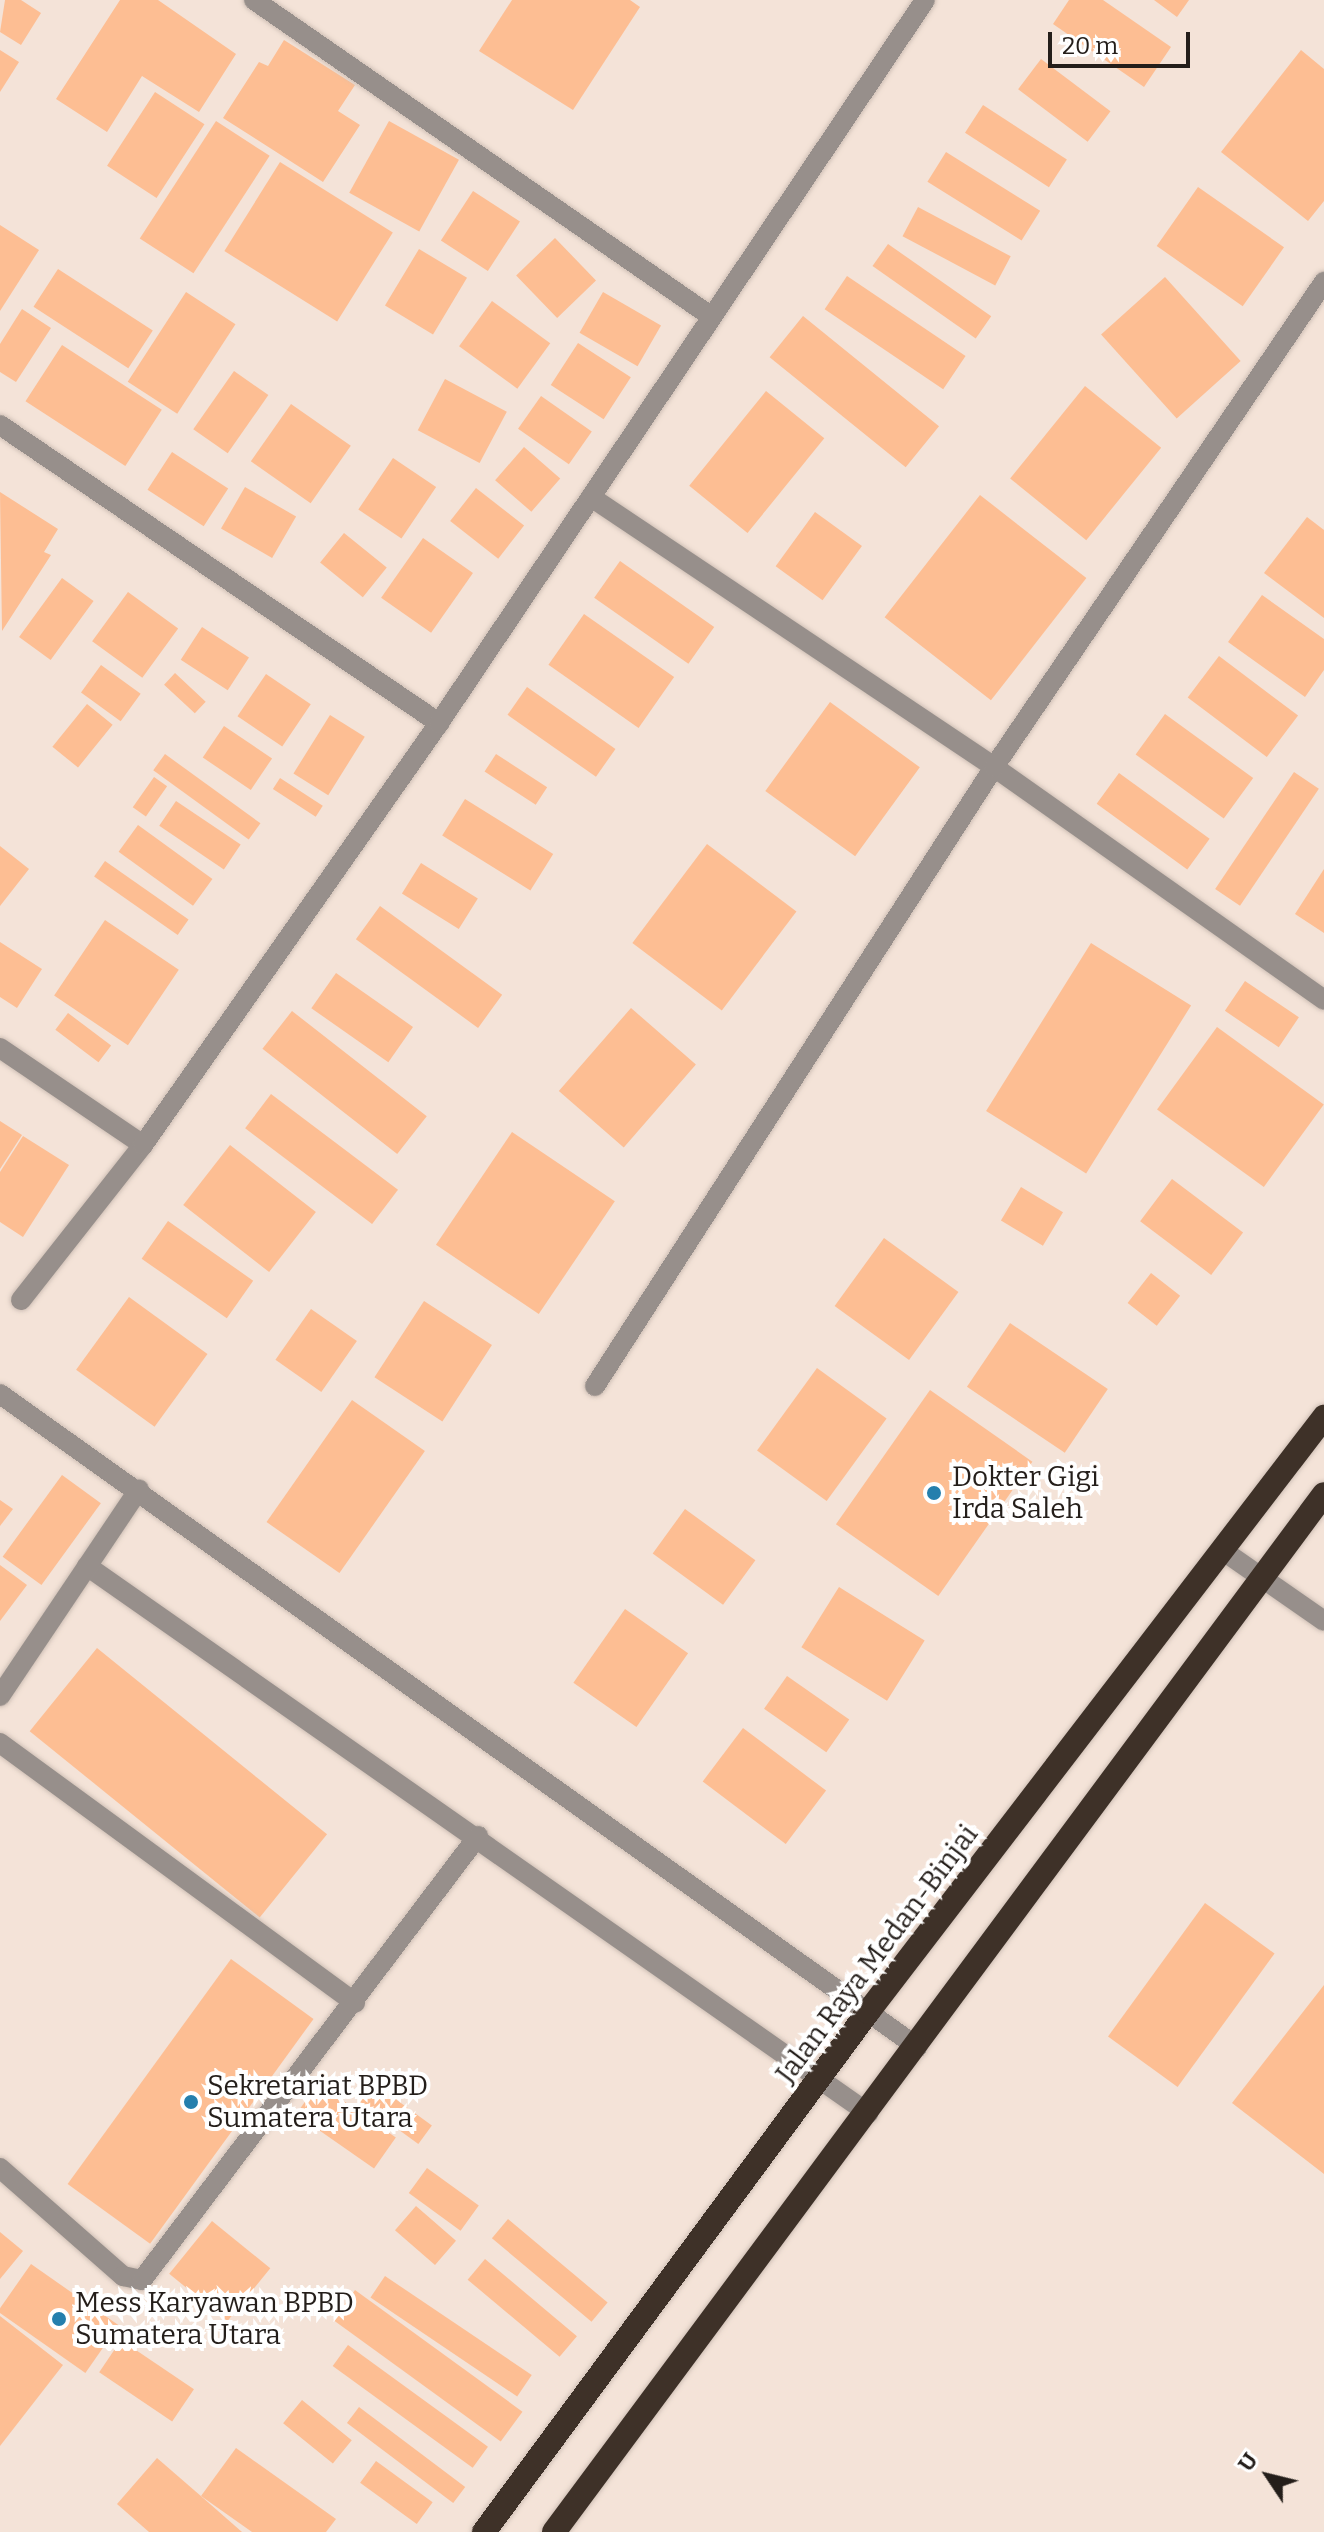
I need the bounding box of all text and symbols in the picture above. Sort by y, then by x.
scale bar [1052,16,1194,66]
text: 20 m [1062,32,1118,60]
place label: Dokter Gigi Irda Saleh [952,1460,1099,1526]
marker: Dokter Gigi Irda Saleh [923,1482,945,1504]
street label: Jalan Raya Medan-Binjai [769,1818,985,2090]
place label: Sekretariat BPBD Sumatera Utara [207,2069,428,2135]
marker: Sekretariat BPBD Sumatera Utara [182,2093,200,2111]
place label: Mess Karyawan BPBD Sumatera Utara [75,2286,354,2352]
marker: Mess Karyawan BPBD Sumatera Utara [50,2310,68,2328]
north arrow [1228,2436,1308,2516]
text: U [1232,2448,1264,2476]

